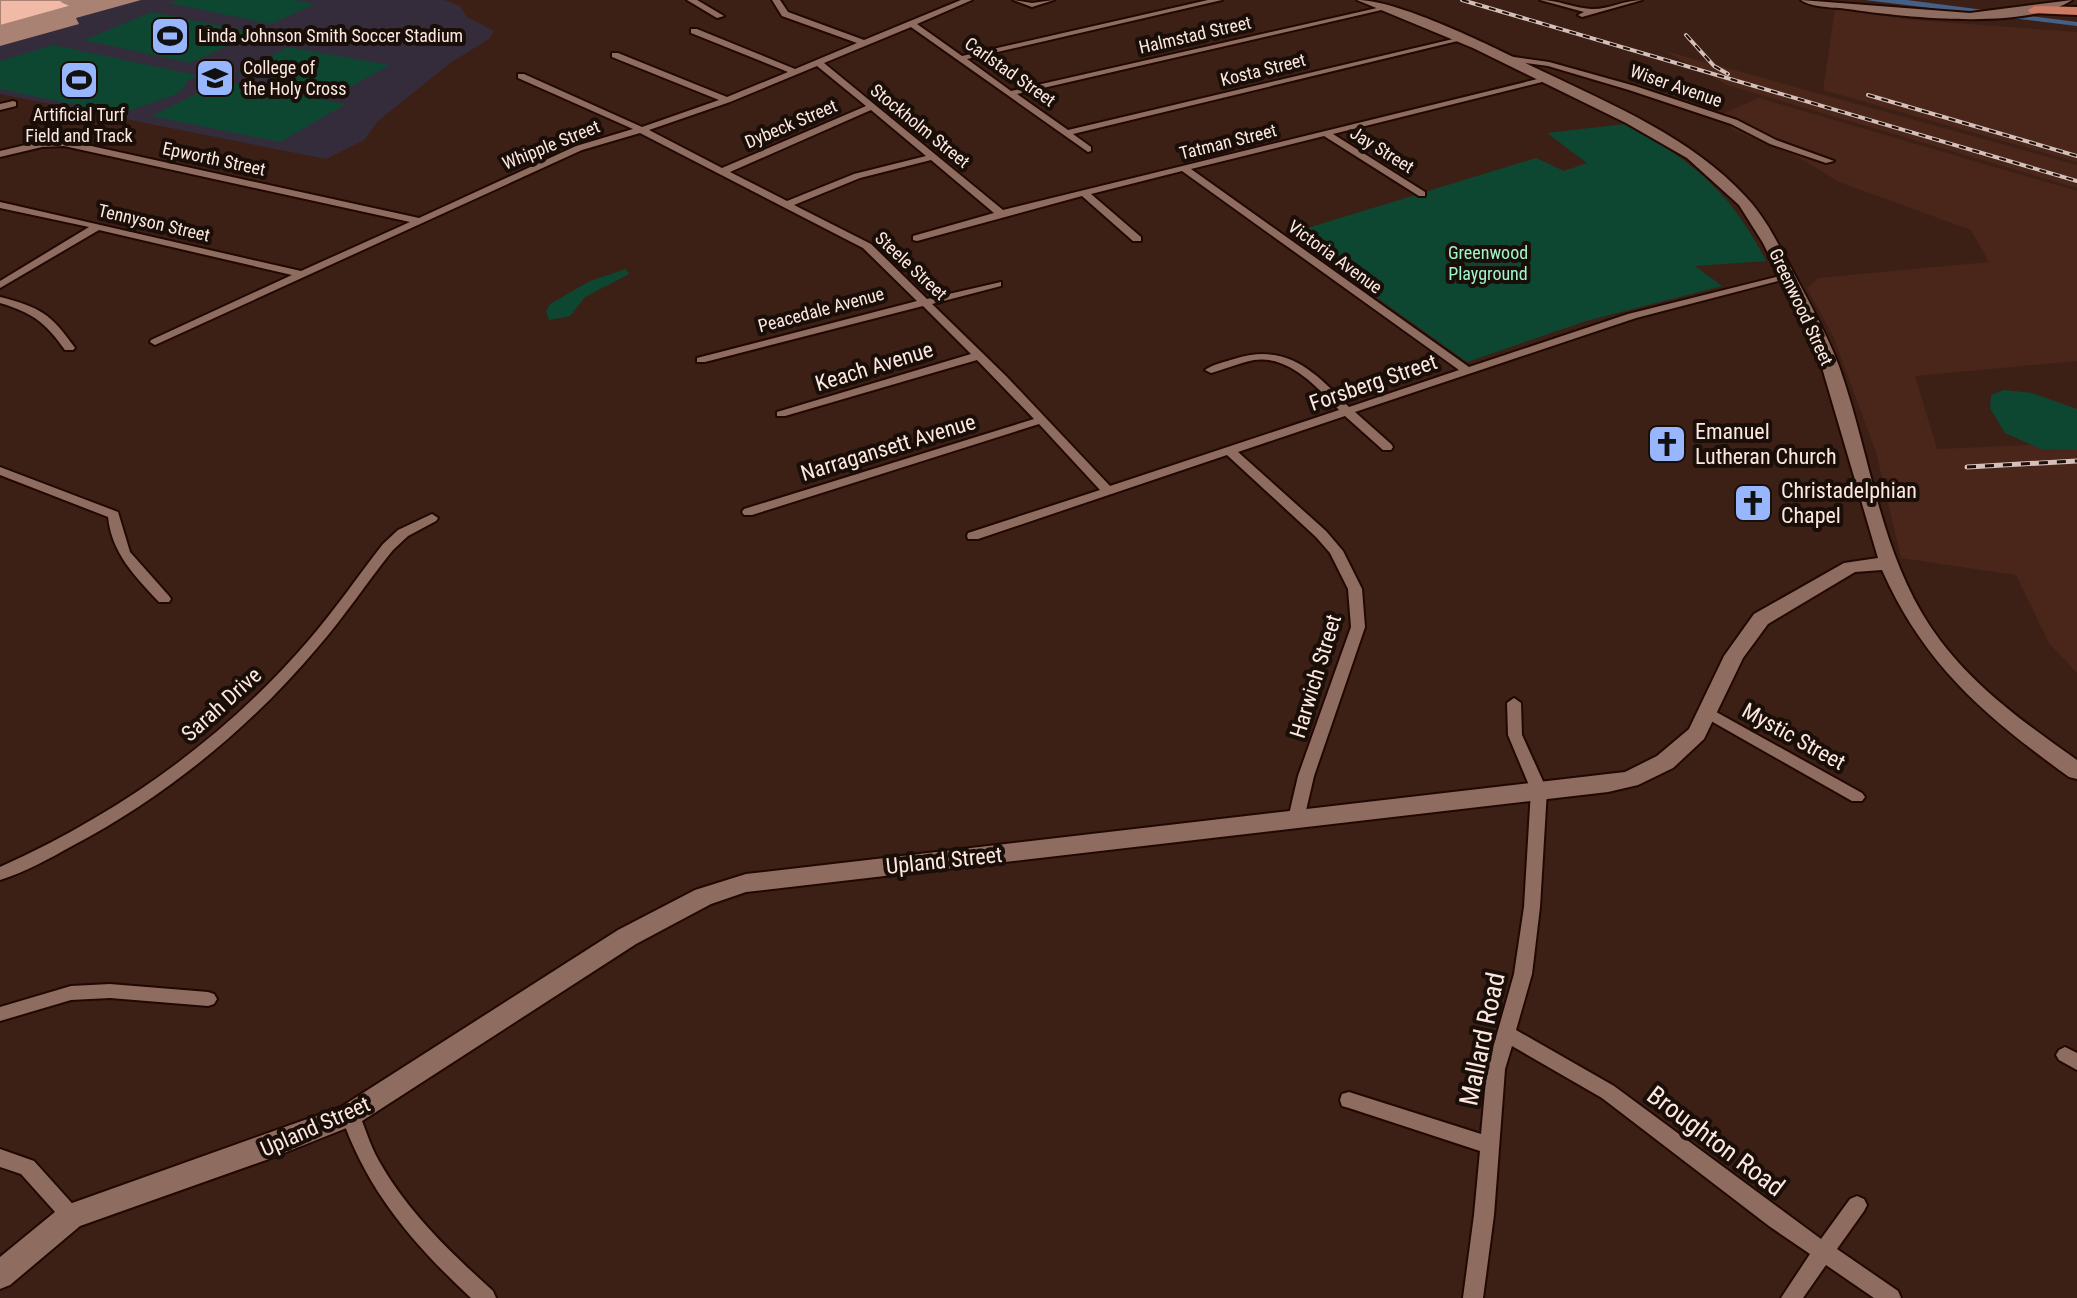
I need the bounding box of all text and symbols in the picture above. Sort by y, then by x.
street label: Halmstad Street [1137,11,1253,58]
sports icon: Linda Johnson Smith Soccer Stadium [149,15,191,57]
place label: Linda Johnson Smith Soccer Stadium [198,25,463,46]
street label: Carlstad Street [961,33,1060,111]
street label: Kosta Street [1218,49,1308,90]
school or university icon: College of the Holy Cross [194,57,236,99]
place label: College of the Holy Cross [243,57,347,99]
sports icon: Artificial Turf Field and Track [58,59,100,101]
street label: Wiser Avenue [1627,60,1725,111]
street label: Stockholm Street [866,79,974,172]
street label: Dybeck Street [742,95,840,152]
place label: Artificial Turf Field and Track [25,104,133,146]
street label: Whipple Street [499,115,603,174]
street label: Tatman Street [1177,119,1279,164]
street label: Jay Street [1347,122,1418,177]
street label: Epworth Street [161,137,268,180]
street label: Tennyson Street [96,199,212,246]
street label: Victoria Avenue [1284,216,1386,298]
street label: Steele Street [871,227,952,304]
park label: Greenwood Playground [1448,242,1528,284]
street label: Greenwood Street [1765,245,1838,369]
street label: Peacedale Avenue [755,283,886,336]
street label: Keach Avenue [812,337,936,396]
street label: Forsberg Street [1306,349,1440,416]
street label: Narragansett Avenue [798,409,979,486]
place label: Emanuel Lutheran Church [1695,419,1837,469]
church icon: Emanuel Lutheran Church [1646,423,1688,465]
place label: Christadelphian Chapel [1781,478,1917,528]
church icon: Christadelphian Chapel [1732,482,1774,524]
street label: Harwich Street [1285,611,1346,741]
street label: Sarah Drive [176,662,266,747]
street label: Mystic Street [1738,698,1850,775]
street label: Upland Street [885,842,1004,879]
street label: Mallard Road [1453,970,1511,1108]
street label: Broughton Road [1641,1080,1791,1202]
street label: Upland Street [257,1091,374,1162]

